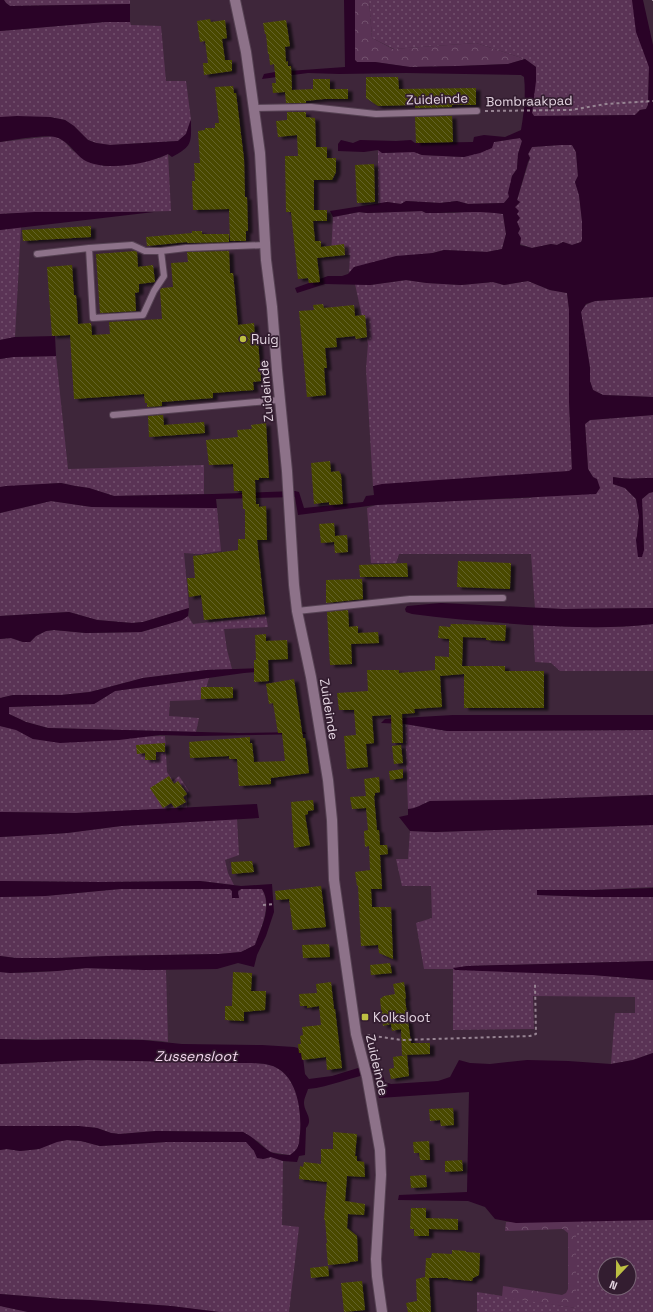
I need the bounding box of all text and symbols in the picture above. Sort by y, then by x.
street label: Zuideinde [406,89,468,109]
street label: Bombraakpad [485,92,573,110]
place label: Ruig [251,331,279,348]
marker: Ruig [238,334,248,344]
street label: Zuideinde [255,359,277,423]
street label: Zuideinde [316,677,342,741]
place label: Kolksloot [373,1009,431,1026]
marker: Kolksloot [360,1012,370,1022]
street label: Zuideinde [362,1033,392,1097]
water label: Zussensloot [155,1047,239,1065]
north arrow [597,1256,637,1296]
text: N [607,1277,619,1293]

